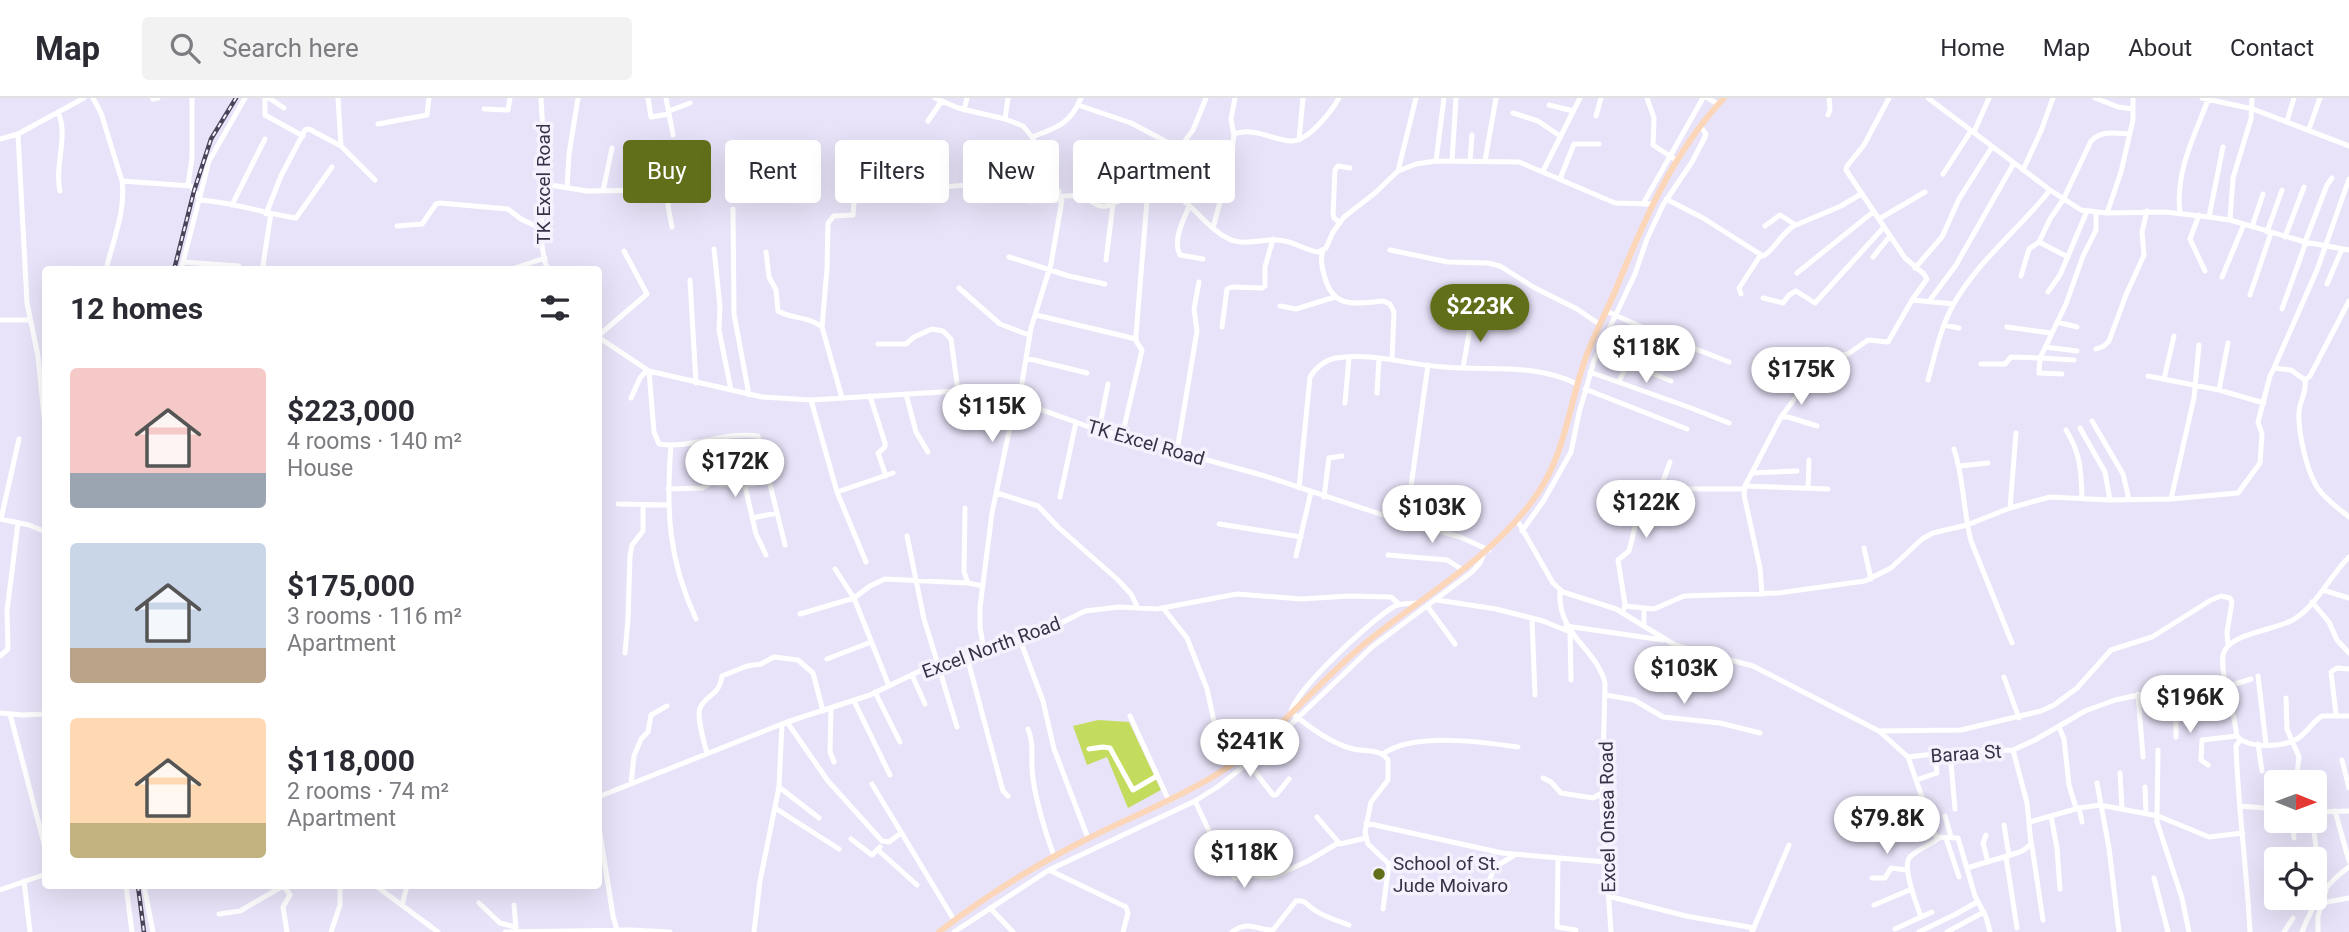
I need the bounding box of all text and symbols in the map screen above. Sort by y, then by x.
search box [142,17,632,80]
text: Map [35,29,100,68]
icon: search [166,29,204,67]
text: Search here [222,33,359,63]
text: Home [1940,34,2005,62]
text: Map [2043,34,2090,62]
text: About [2128,34,2192,62]
text: Contact [2230,34,2314,62]
street label: TK Excel Road [532,124,555,244]
chip: Buy [623,140,711,203]
chip: Rent [725,140,821,203]
chip: Filters [835,140,949,203]
chip: New [963,140,1059,203]
chip: Apartment [1073,140,1235,203]
pin: $223K [1431,285,1529,344]
icon: filters [536,289,574,327]
text: 12 homes [70,291,203,326]
text: $223K [1446,293,1514,320]
pin: $118K [1597,326,1695,385]
text: $118K [1612,334,1680,361]
pin: $175K [1752,348,1850,407]
text: $175K [1767,356,1835,383]
pin: $115K [943,384,1041,444]
text: $223,000 [287,393,415,428]
text: $115K [958,393,1026,420]
icon: home [126,396,210,480]
street label: TK Excel Road [1085,415,1207,470]
text: 4 rooms · 140 m² [287,428,462,455]
pin: $172K [686,440,784,499]
text: $172K [701,448,769,475]
text: House [287,455,353,482]
pin: $122K [1597,480,1695,540]
pin: $103K [1383,486,1481,545]
text: $122K [1612,489,1680,516]
text: $103K [1398,494,1466,521]
text: $175,000 [287,568,415,603]
icon: home [126,571,210,655]
text: 3 rooms · 116 m² [287,603,462,630]
street label: Excel North Road [919,612,1064,683]
text: Apartment [287,630,396,657]
pin: $103K [1635,646,1733,706]
text: $103K [1650,655,1718,682]
pin: $196K [2141,676,2239,735]
text: $196K [2156,684,2224,711]
pin: $241K [1201,720,1299,779]
text: $241K [1216,728,1284,755]
street label: Baraa St [1930,740,2002,767]
street label: Excel Onsea Road [1595,741,1620,893]
text: $118,000 [287,743,415,778]
icon: home [126,746,210,830]
north arrow [2264,770,2328,833]
map controls [2264,770,2327,910]
text: 2 rooms · 74 m² [287,778,449,805]
pin: $79.8K [1830,796,1944,856]
text: Apartment [287,805,396,832]
text: $79.8K [1850,805,1924,832]
pin: $118K [1195,830,1293,890]
text: $118K [1210,839,1278,866]
button: locate [2264,847,2327,910]
place label: School of St. Jude Moivaro [1393,852,1508,897]
marker: School of St. Jude Moivaro [1371,866,1387,882]

